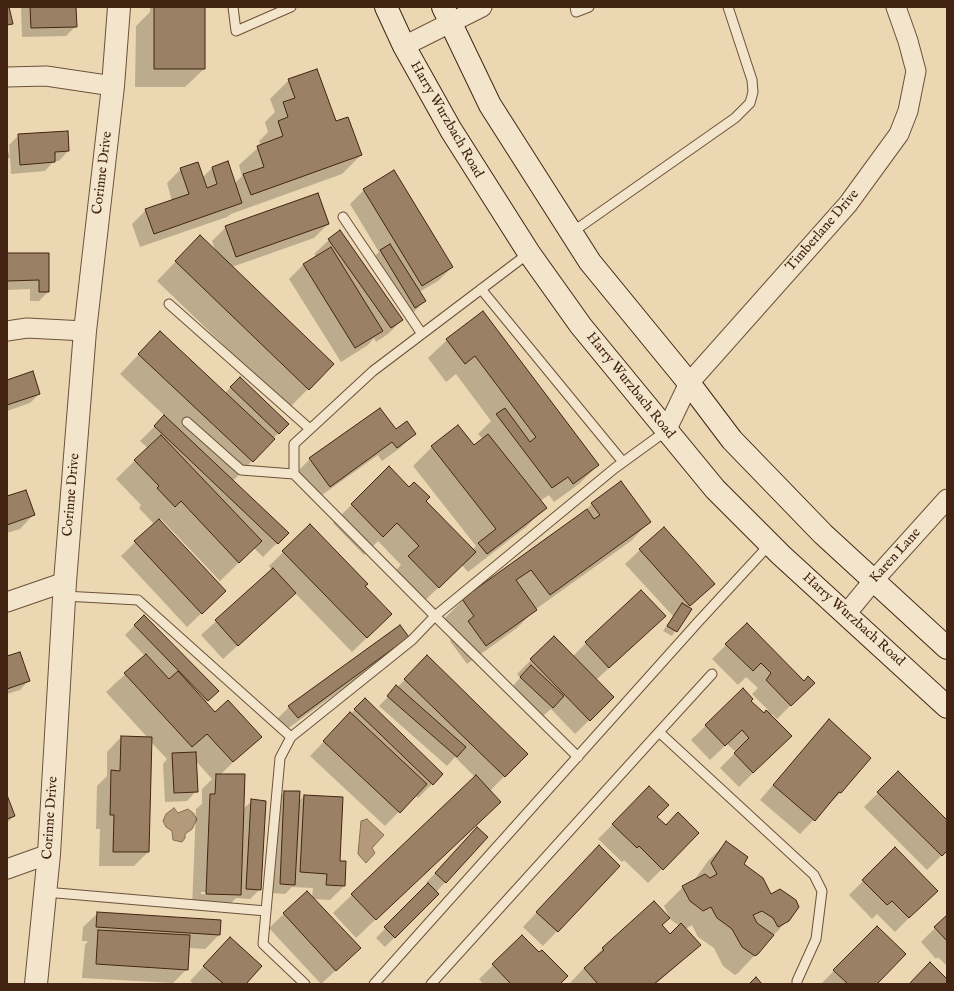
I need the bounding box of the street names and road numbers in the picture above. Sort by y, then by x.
street label: Harry Wurzbach Road [406,59,486,181]
street label: Corinne Drive [90,131,116,215]
street label: Timberlane Drive [783,187,863,275]
street label: Harry Wurzbach Road [582,329,678,443]
street label: Corinne Drive [60,453,84,537]
street label: Karen Lane [867,525,925,587]
street label: Harry Wurzbach Road [798,570,908,670]
street label: Corinne Drive [40,776,62,860]

